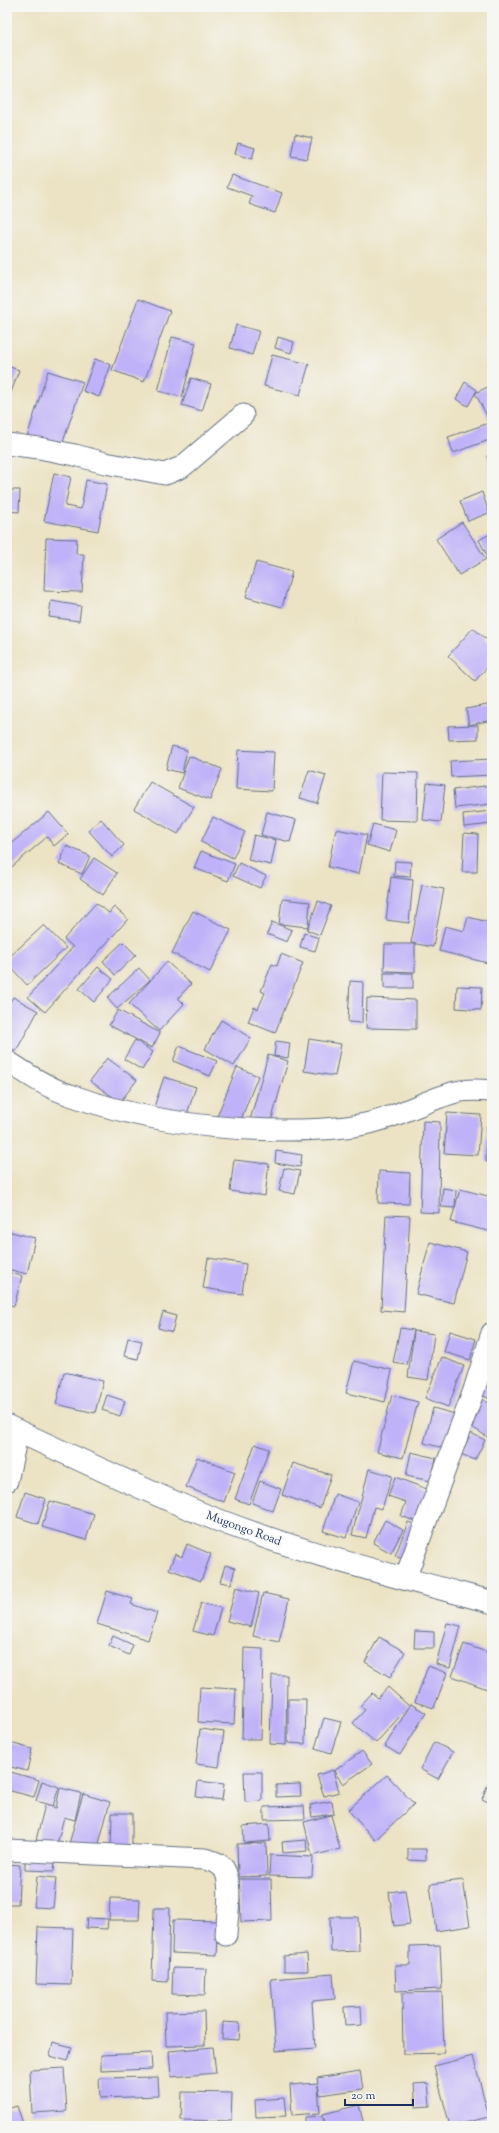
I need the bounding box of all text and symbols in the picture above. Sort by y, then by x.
street label: Mugongo Road [203,1507,284,1551]
scale bar [345,2081,413,2107]
text: 20 m [351,2087,376,2105]

